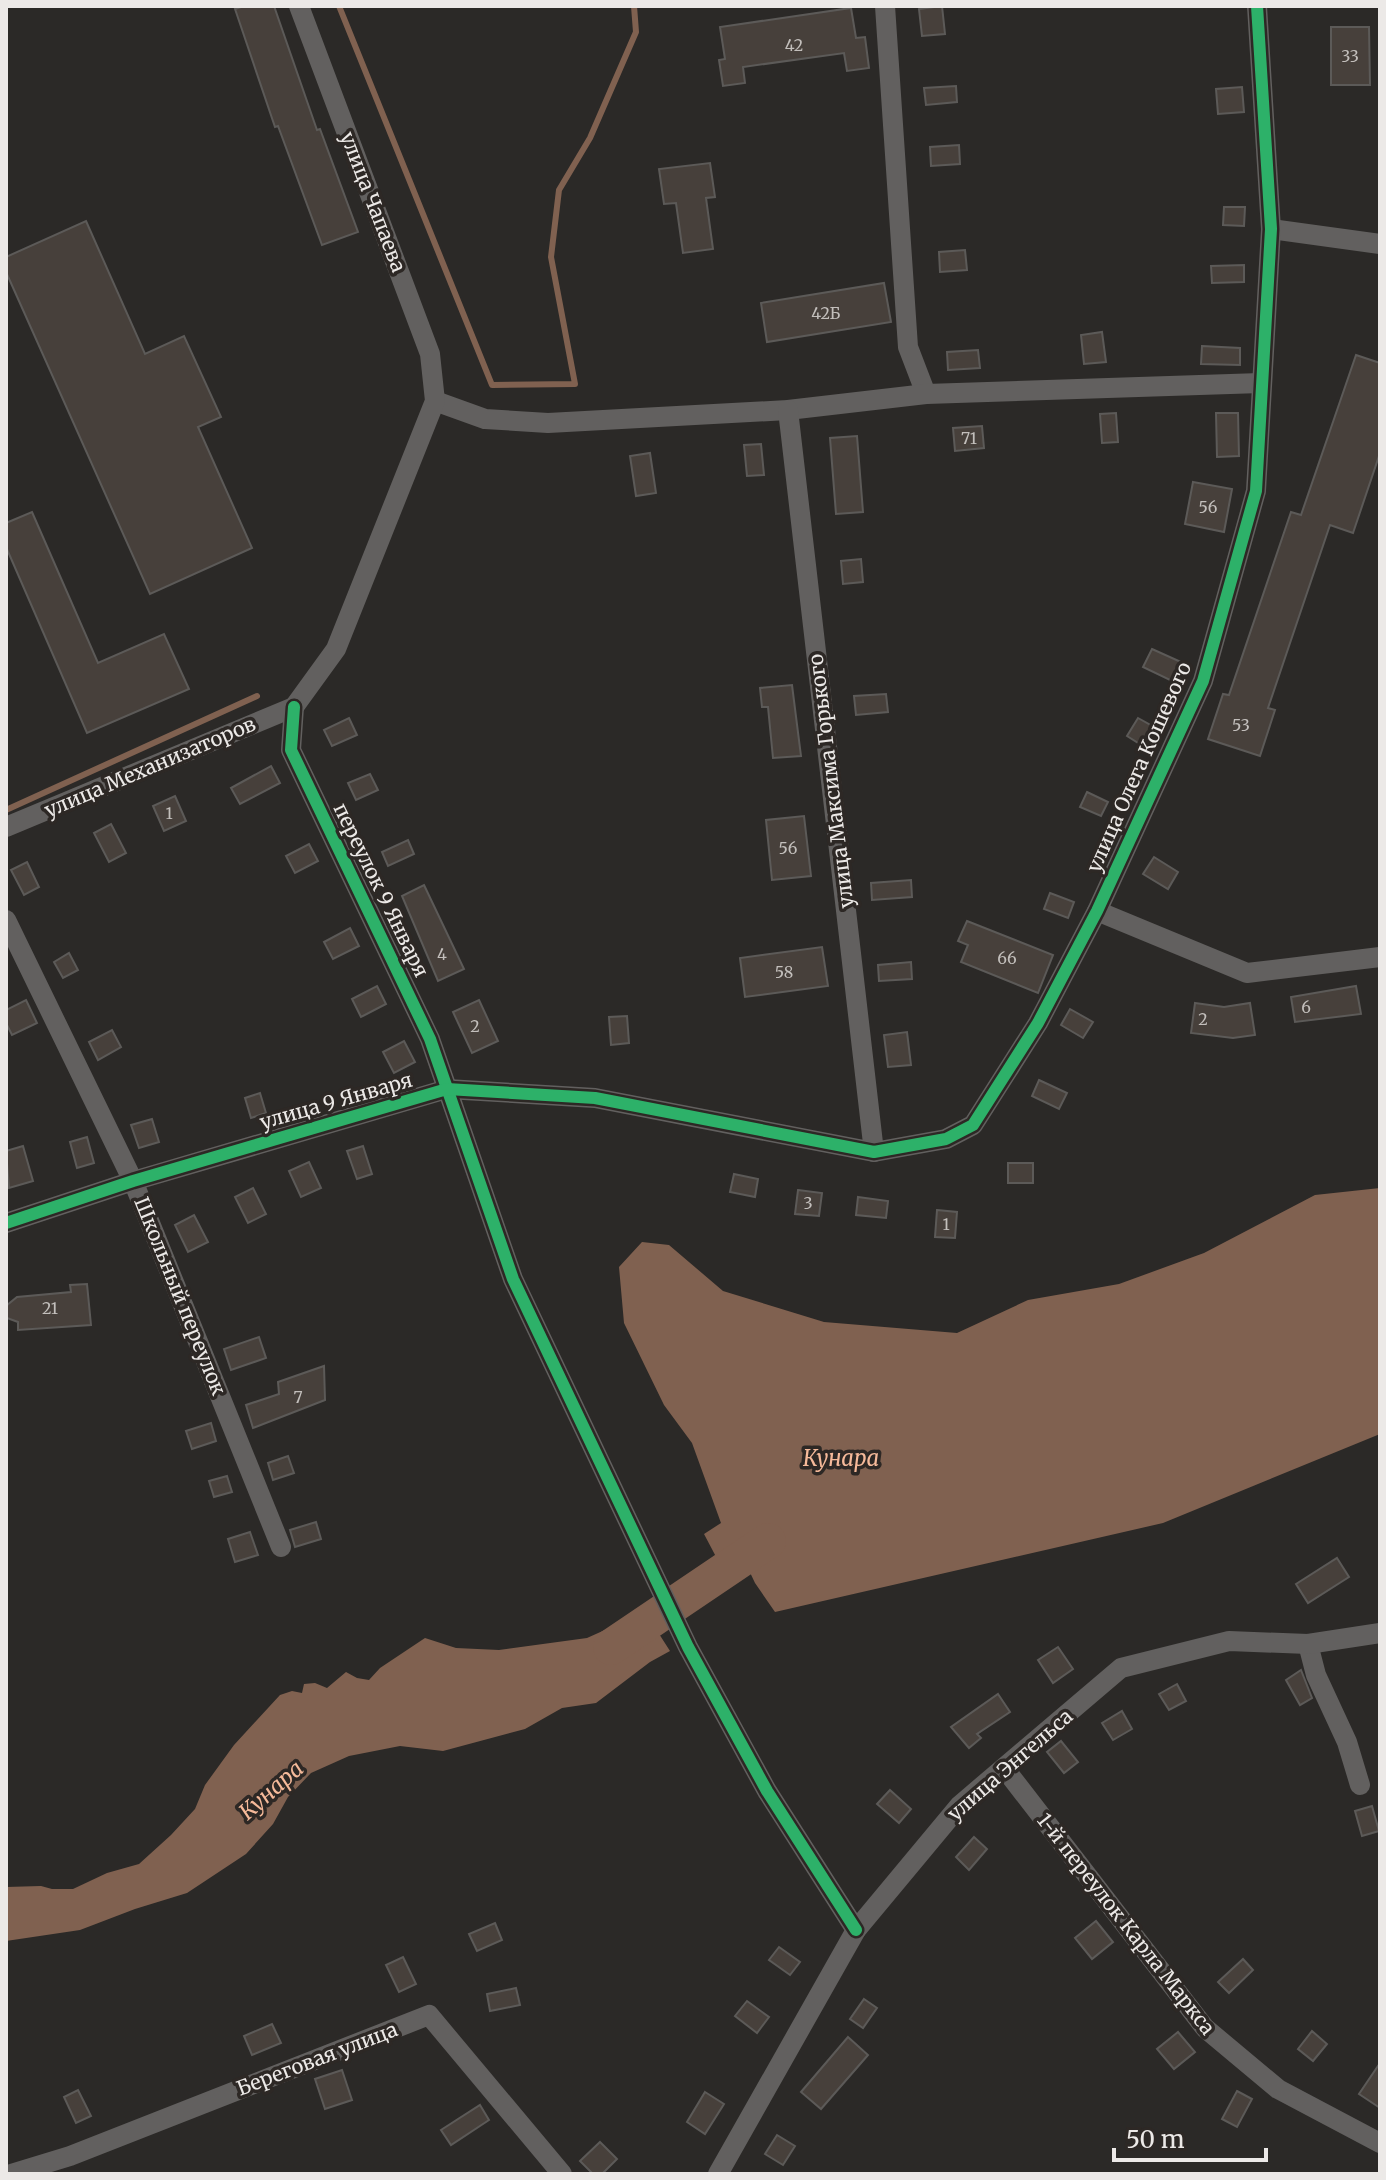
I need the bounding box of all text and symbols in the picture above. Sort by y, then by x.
house number: 42 [785,35,803,55]
house number: 33 [1341,46,1359,66]
street label: улица Чапаева [335,128,412,276]
house number: 42Б [811,303,841,323]
house number: 71 [961,428,977,448]
house number: 56 [1199,497,1218,517]
street label: улица Максима Горького [802,652,859,910]
street label: улица Олега Кошевого [1081,657,1196,876]
street label: улица Механизаторов [41,711,259,822]
house number: 53 [1232,715,1250,735]
street label: переулок 9 Января [328,799,434,981]
house number: 1 [165,803,173,823]
house number: 56 [779,838,798,858]
house number: 4 [437,944,447,964]
house number: 66 [997,948,1017,968]
house number: 58 [775,962,793,982]
house number: 6 [1301,997,1311,1017]
house number: 2 [1198,1009,1208,1029]
house number: 2 [470,1016,480,1036]
street label: улица 9 Января [257,1067,415,1134]
street label: Школьный переулок [129,1193,232,1399]
house number: 3 [803,1193,813,1213]
house number: 1 [942,1214,950,1234]
house number: 21 [42,1298,58,1318]
house number: 7 [293,1387,303,1407]
water label: Кунара [803,1444,879,1472]
street label: улица Энгельса [942,1703,1078,1826]
water label: Кунара [233,1754,309,1826]
street label: 1-й переулок Карла Маркса [1032,1808,1221,2040]
street label: Береговая улица [233,2016,401,2101]
scale bar [1114,2112,1266,2162]
text: 50 m [1126,2124,1185,2155]

